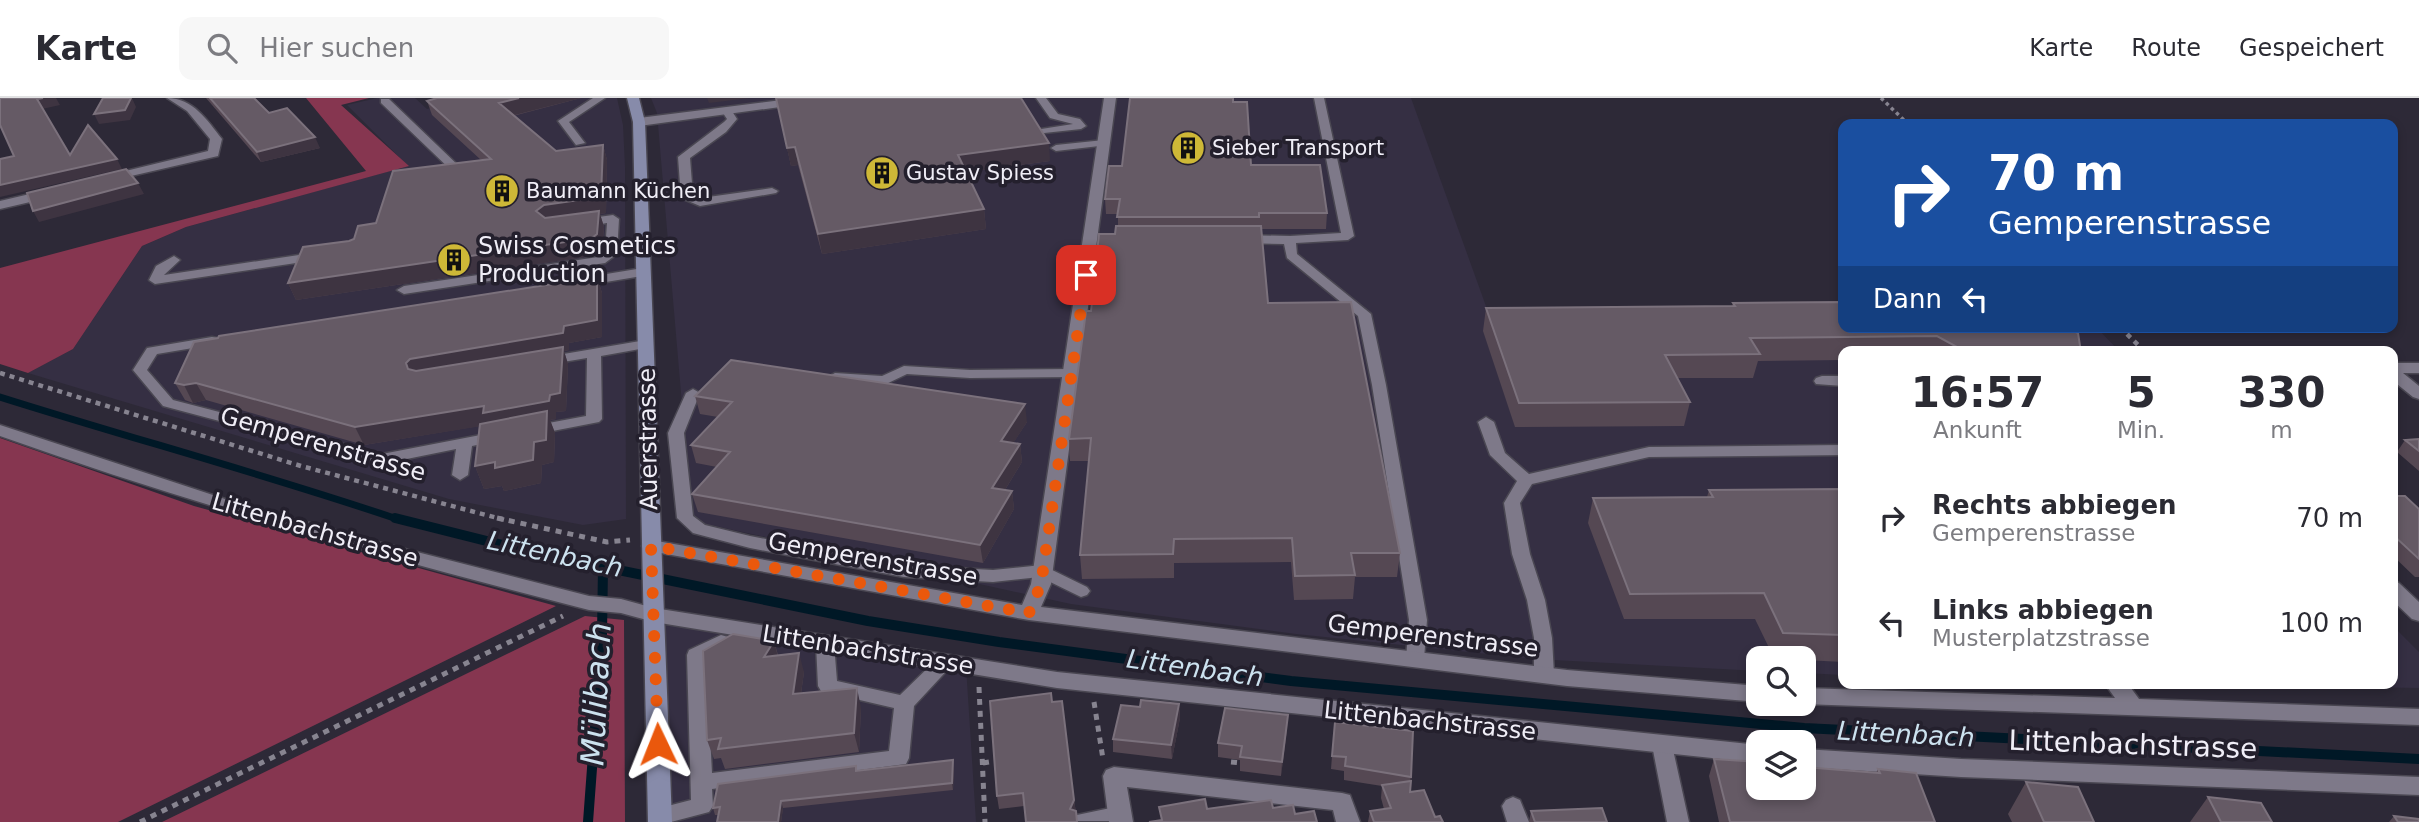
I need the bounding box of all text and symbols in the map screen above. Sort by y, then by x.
search box [179,17,669,80]
text: Karte [35,29,137,68]
icon: search [203,29,241,67]
text: Hier suchen [259,33,414,63]
text: Karte [2029,34,2093,62]
text: Route [2131,34,2201,62]
text: Gespeichert [2239,34,2384,62]
building icon: Sieber Transport [1169,129,1207,167]
place label: Sieber Transport [1212,136,1384,160]
text: 70 m [1988,145,2124,202]
icon: right [1873,147,1964,238]
building icon: Gustav Spiess [863,154,901,192]
place label: Gustav Spiess [906,161,1054,185]
building icon: Baumann Küchen [483,172,521,210]
place label: Baumann Küchen [526,179,710,203]
text: Gemperenstrasse [1988,204,2271,242]
place label: Swiss Cosmetics Production [478,232,676,288]
building icon: Swiss Cosmetics Production [435,241,473,279]
pin [1056,245,1116,305]
icon: arrive [1067,256,1105,294]
icon: left [1956,280,1994,318]
text: Dann [1873,284,1942,314]
street label: Auerstrasse [633,368,663,510]
text: 16:57 [1911,368,2044,417]
text: 5 [2126,368,2156,417]
text: 330 [2238,368,2325,417]
street label: Gemperenstrasse [217,401,429,487]
text: Ankunft [1933,417,2022,443]
text: Min. [2117,417,2165,443]
text: m [2270,417,2293,443]
street label: Littenbachstrasse [209,487,421,573]
text: Rechts abbiegen [1932,490,2177,520]
icon: right [1873,499,1911,537]
text: 70 m [2296,503,2363,533]
text: Gemperenstrasse [1932,520,2135,546]
water label: Littenbach [484,525,626,583]
street label: Gemperenstrasse [766,527,980,591]
text: Links abbiegen [1932,595,2154,625]
icon: left [1873,604,1911,642]
text: 100 m [2280,608,2363,638]
street label: Gemperenstrasse [1326,609,1540,663]
street label: Littenbachstrasse [760,619,976,681]
water label: Mülibach [573,621,619,767]
text: Musterplatzstrasse [1932,625,2150,651]
water label: Littenbach [1125,644,1265,692]
map controls [1746,646,1816,800]
button: search [1746,646,1816,716]
street label: Littenbachstrasse [1322,696,1538,746]
position arrow [621,707,695,781]
water label: Littenbach [1836,715,1976,753]
street label: Littenbachstrasse [2008,724,2258,765]
button: layers [1746,730,1816,800]

